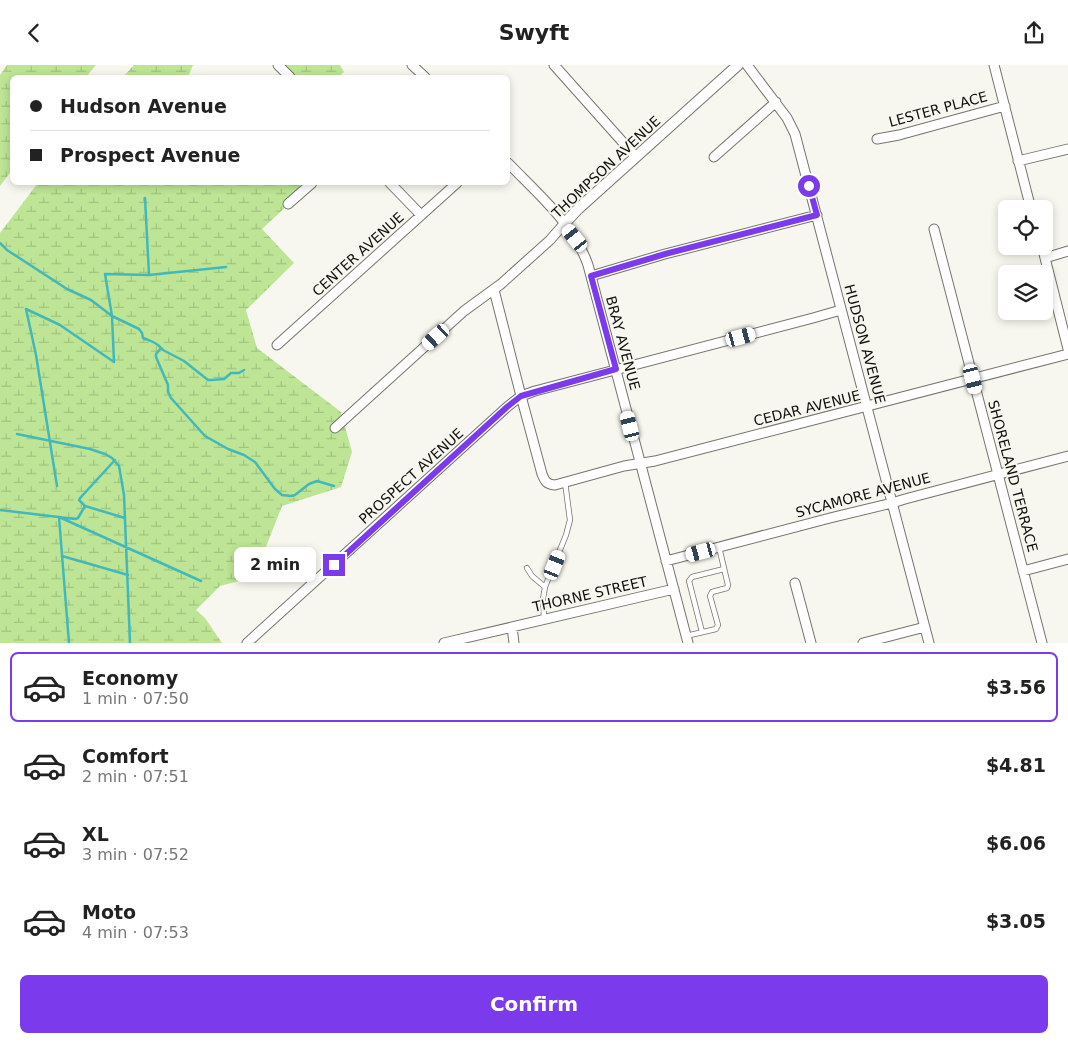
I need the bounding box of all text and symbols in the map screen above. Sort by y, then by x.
icon: back [20,19,48,47]
icon: share [1020,19,1048,47]
text: Swyft [499,20,569,45]
street label: LESTER PLACE [887,88,989,130]
text: Hudson Avenue [60,95,227,117]
street label: THOMPSON AVENUE [548,113,663,222]
text: Prospect Avenue [60,144,240,166]
route start [798,175,820,197]
map controls [998,200,1053,320]
button: locate [998,200,1053,255]
street label: CENTER AVENUE [309,209,407,299]
car [559,222,590,254]
button: layers [998,265,1053,320]
street label: HUDSON AVENUE [841,282,889,406]
street label: BRAY AVENUE [603,294,643,392]
car [419,321,452,353]
car [724,326,757,348]
car [962,363,983,395]
street label: CEDAR AVENUE [752,387,862,429]
street label: SHORELAND TERRACE [985,398,1041,554]
car [619,410,640,442]
street label: PROSPECT AVENUE [356,425,466,527]
street label: SYCAMORE AVENUE [794,469,932,521]
car [684,541,717,563]
callout: 2 min [234,547,316,583]
car [542,548,567,582]
route end [323,554,345,576]
text: 2 min [250,555,300,574]
street label: THORNE STREET [530,573,649,615]
icon: car [22,665,67,710]
text: Economy [82,667,178,689]
text: $3.56 [986,676,1046,698]
text: 1 min · 07:50 [82,689,189,708]
icon: car [22,743,67,788]
text: Comfort [82,745,169,767]
text: $4.81 [986,754,1046,776]
text: 2 min · 07:51 [82,767,189,786]
icon: car [22,821,67,866]
text: XL [82,823,109,845]
text: $6.06 [986,832,1046,854]
text: 3 min · 07:52 [82,845,189,864]
icon: car [22,899,67,944]
text: Moto [82,901,136,923]
text: $3.05 [986,910,1046,932]
text: 4 min · 07:53 [82,923,189,942]
button: Confirm [20,975,1048,1033]

